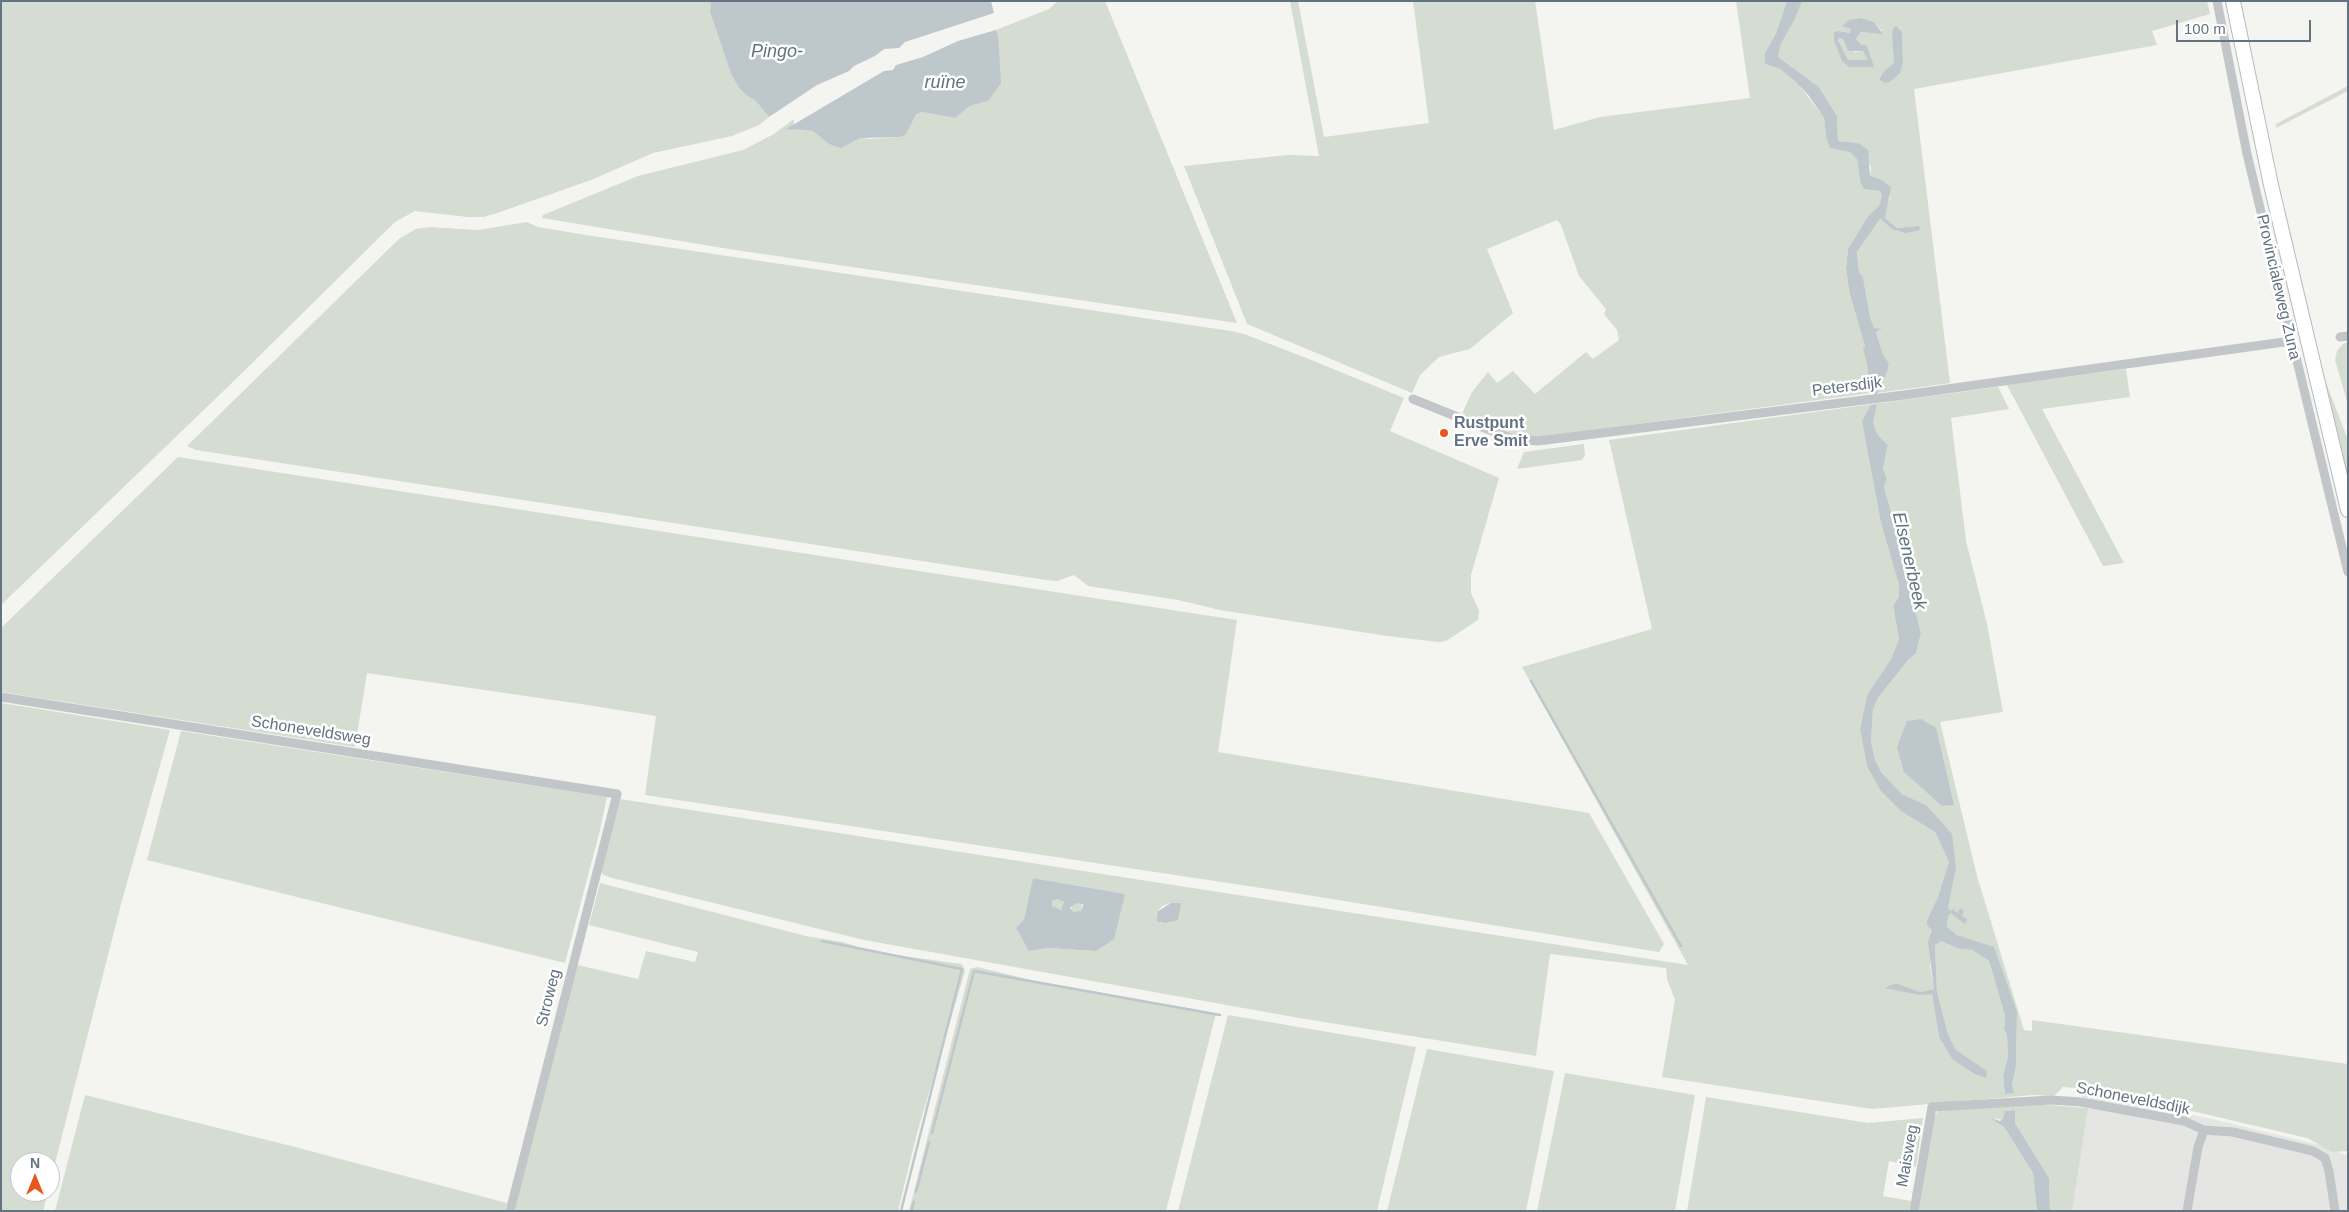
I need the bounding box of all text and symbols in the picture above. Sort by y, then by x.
scale bar [2179,10,2314,42]
text: 100 m [2184,20,2226,37]
water label: Pingo- [751,41,803,63]
water label: ruïne [924,72,966,94]
street label: Provincialeweg Zuna [2252,212,2304,362]
street label: Petersdijk [1811,373,1883,401]
place label: Rustpunt Erve Smit [1454,414,1528,452]
marker: Rustpunt Erve Smit [1438,427,1450,439]
water label: Elsenerbeek [1887,510,1931,612]
street label: Schoneveldsweg [250,712,372,750]
street label: Stroweg [533,967,565,1029]
street label: Schoneveldsdijk [2074,1079,2192,1119]
street label: Maisweg [1893,1123,1923,1189]
north arrow [10,1152,60,1202]
text: N [30,1155,40,1171]

